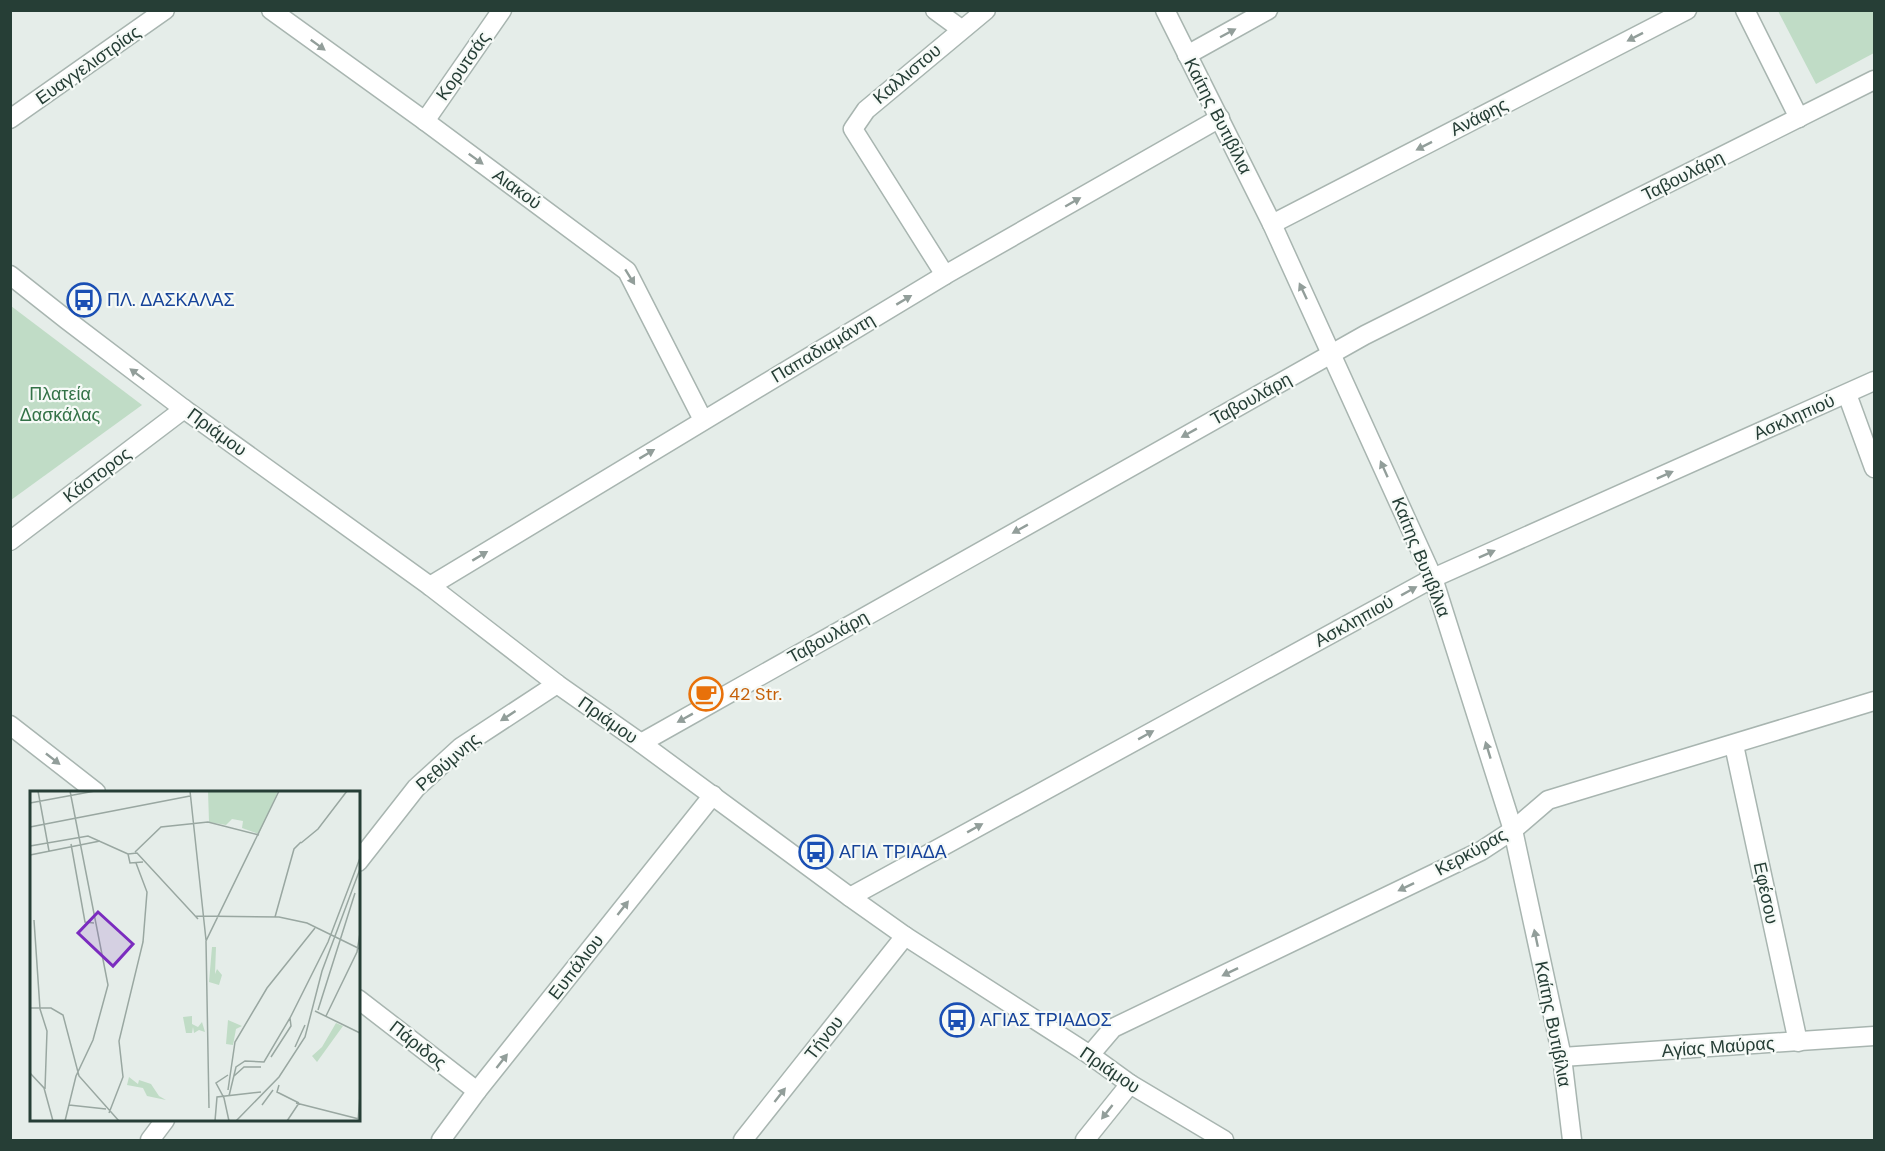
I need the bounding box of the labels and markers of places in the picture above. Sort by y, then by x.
bus stop icon: ΠΛ. ΔΑΣΚΑΛΑΣ [66,282,102,318]
place label: ΠΛ. ΔΑΣΚΑΛΑΣ [107,288,235,312]
cafe icon: 42 Str. [688,676,724,712]
place label: 42 Str. [729,682,782,706]
bus stop icon: ΑΓΙΑ ΤΡΙΑΔΑ [798,834,834,870]
place label: ΑΓΙΑ ΤΡΙΑΔΑ [839,840,947,864]
bus stop icon: ΑΓΙΑΣ ΤΡΙΑΔΟΣ [939,1002,975,1038]
place label: ΑΓΙΑΣ ΤΡΙΑΔΟΣ [980,1008,1112,1032]

